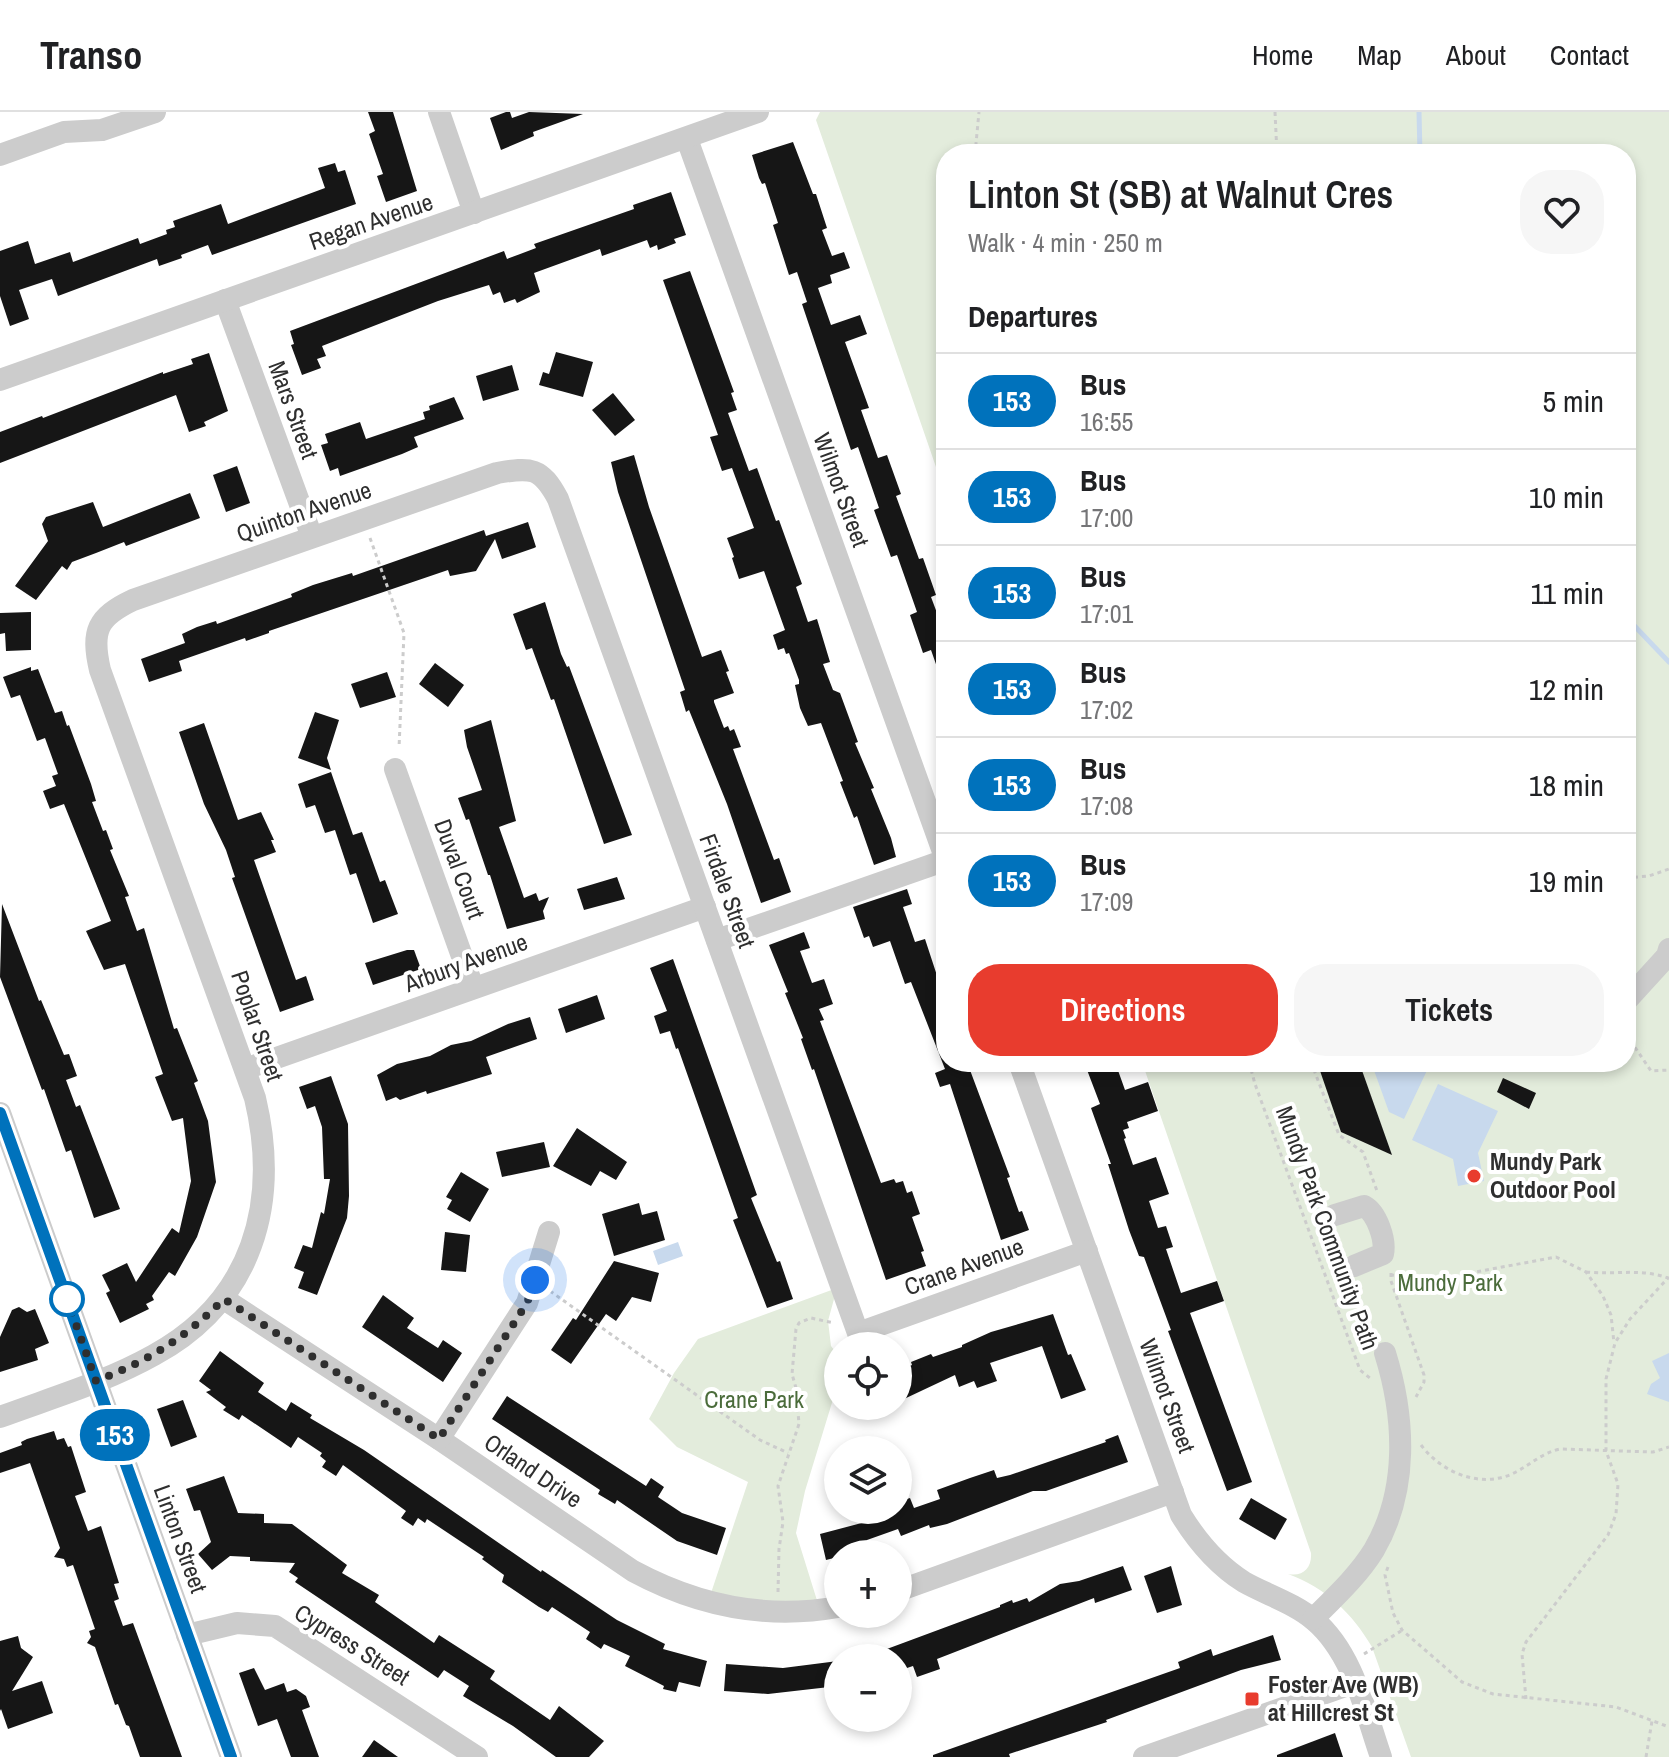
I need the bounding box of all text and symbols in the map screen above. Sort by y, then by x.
text: Transo [40,30,142,81]
text: Home [1252,36,1313,74]
text: Map [1357,36,1402,74]
text: About [1446,36,1506,74]
text: Contact [1550,36,1629,74]
text: Linton St (SB) at Walnut Cres [968,169,1393,220]
button: heart [1520,170,1604,254]
street label: Regan Avenue [305,185,437,257]
text: Walk · 4 min · 250 m [968,225,1163,260]
text: Departures [968,296,1098,336]
street label: Mars Street [262,356,327,463]
text: Bus [1080,364,1126,404]
text: 5 min [1542,381,1604,421]
text: 153 [993,382,1031,420]
text: 16:55 [1080,404,1133,439]
street label: Wilmot Street [807,428,878,552]
text: Bus [1080,460,1126,500]
street label: Quinton Avenue [232,473,375,549]
text: 10 min [1529,477,1604,517]
text: 153 [993,478,1031,516]
text: 17:00 [1080,500,1133,535]
text: Bus [1080,556,1126,596]
text: 11 min [1531,573,1604,613]
text: 153 [993,574,1031,612]
text: 17:01 [1080,596,1133,631]
text: Bus [1080,652,1126,692]
text: 12 min [1529,669,1604,709]
text: 153 [993,670,1031,708]
text: 17:02 [1080,692,1133,727]
text: Bus [1080,748,1126,788]
text: 18 min [1529,765,1604,805]
text: 153 [993,766,1031,804]
text: 17:08 [1080,788,1133,823]
street label: Duval Court [427,814,493,923]
street label: Firdale Street [693,829,764,953]
text: Bus [1080,844,1126,884]
text: 19 min [1529,861,1604,901]
text: 153 [993,862,1031,900]
text: 17:09 [1080,884,1133,919]
street label: Arbury Avenue [399,925,532,999]
button: Directions [968,964,1278,1056]
button: Tickets [1294,964,1604,1056]
street label: Poplar Street [224,966,292,1086]
street label: Mundy Park Community Path [1269,1101,1387,1354]
place label: Mundy Park Outdoor Pool [1490,1145,1616,1205]
marker: Mundy Park Outdoor Pool [1465,1167,1483,1185]
street label: Crane Avenue [900,1230,1028,1302]
your location [515,1260,555,1300]
park label: Mundy Park [1398,1266,1503,1298]
unlabelled marker [50,1282,84,1316]
map controls [824,1332,912,1732]
button: locate [824,1332,912,1420]
street label: Wilmot Street [1133,1334,1204,1458]
park label: Crane Park [704,1383,804,1415]
line badge: 153 [69,1409,161,1461]
text: 153 [96,1416,134,1454]
street label: Orland Drive [478,1426,589,1515]
button: layers [824,1436,912,1524]
street label: Linton Street [147,1480,215,1598]
button: + [824,1540,912,1628]
street label: Cypress Street [289,1596,417,1692]
button: − [824,1644,912,1732]
place label: Foster Ave (WB) at Hillcrest St [1268,1668,1419,1728]
marker: Foster Ave (WB) at Hillcrest St [1243,1690,1261,1708]

